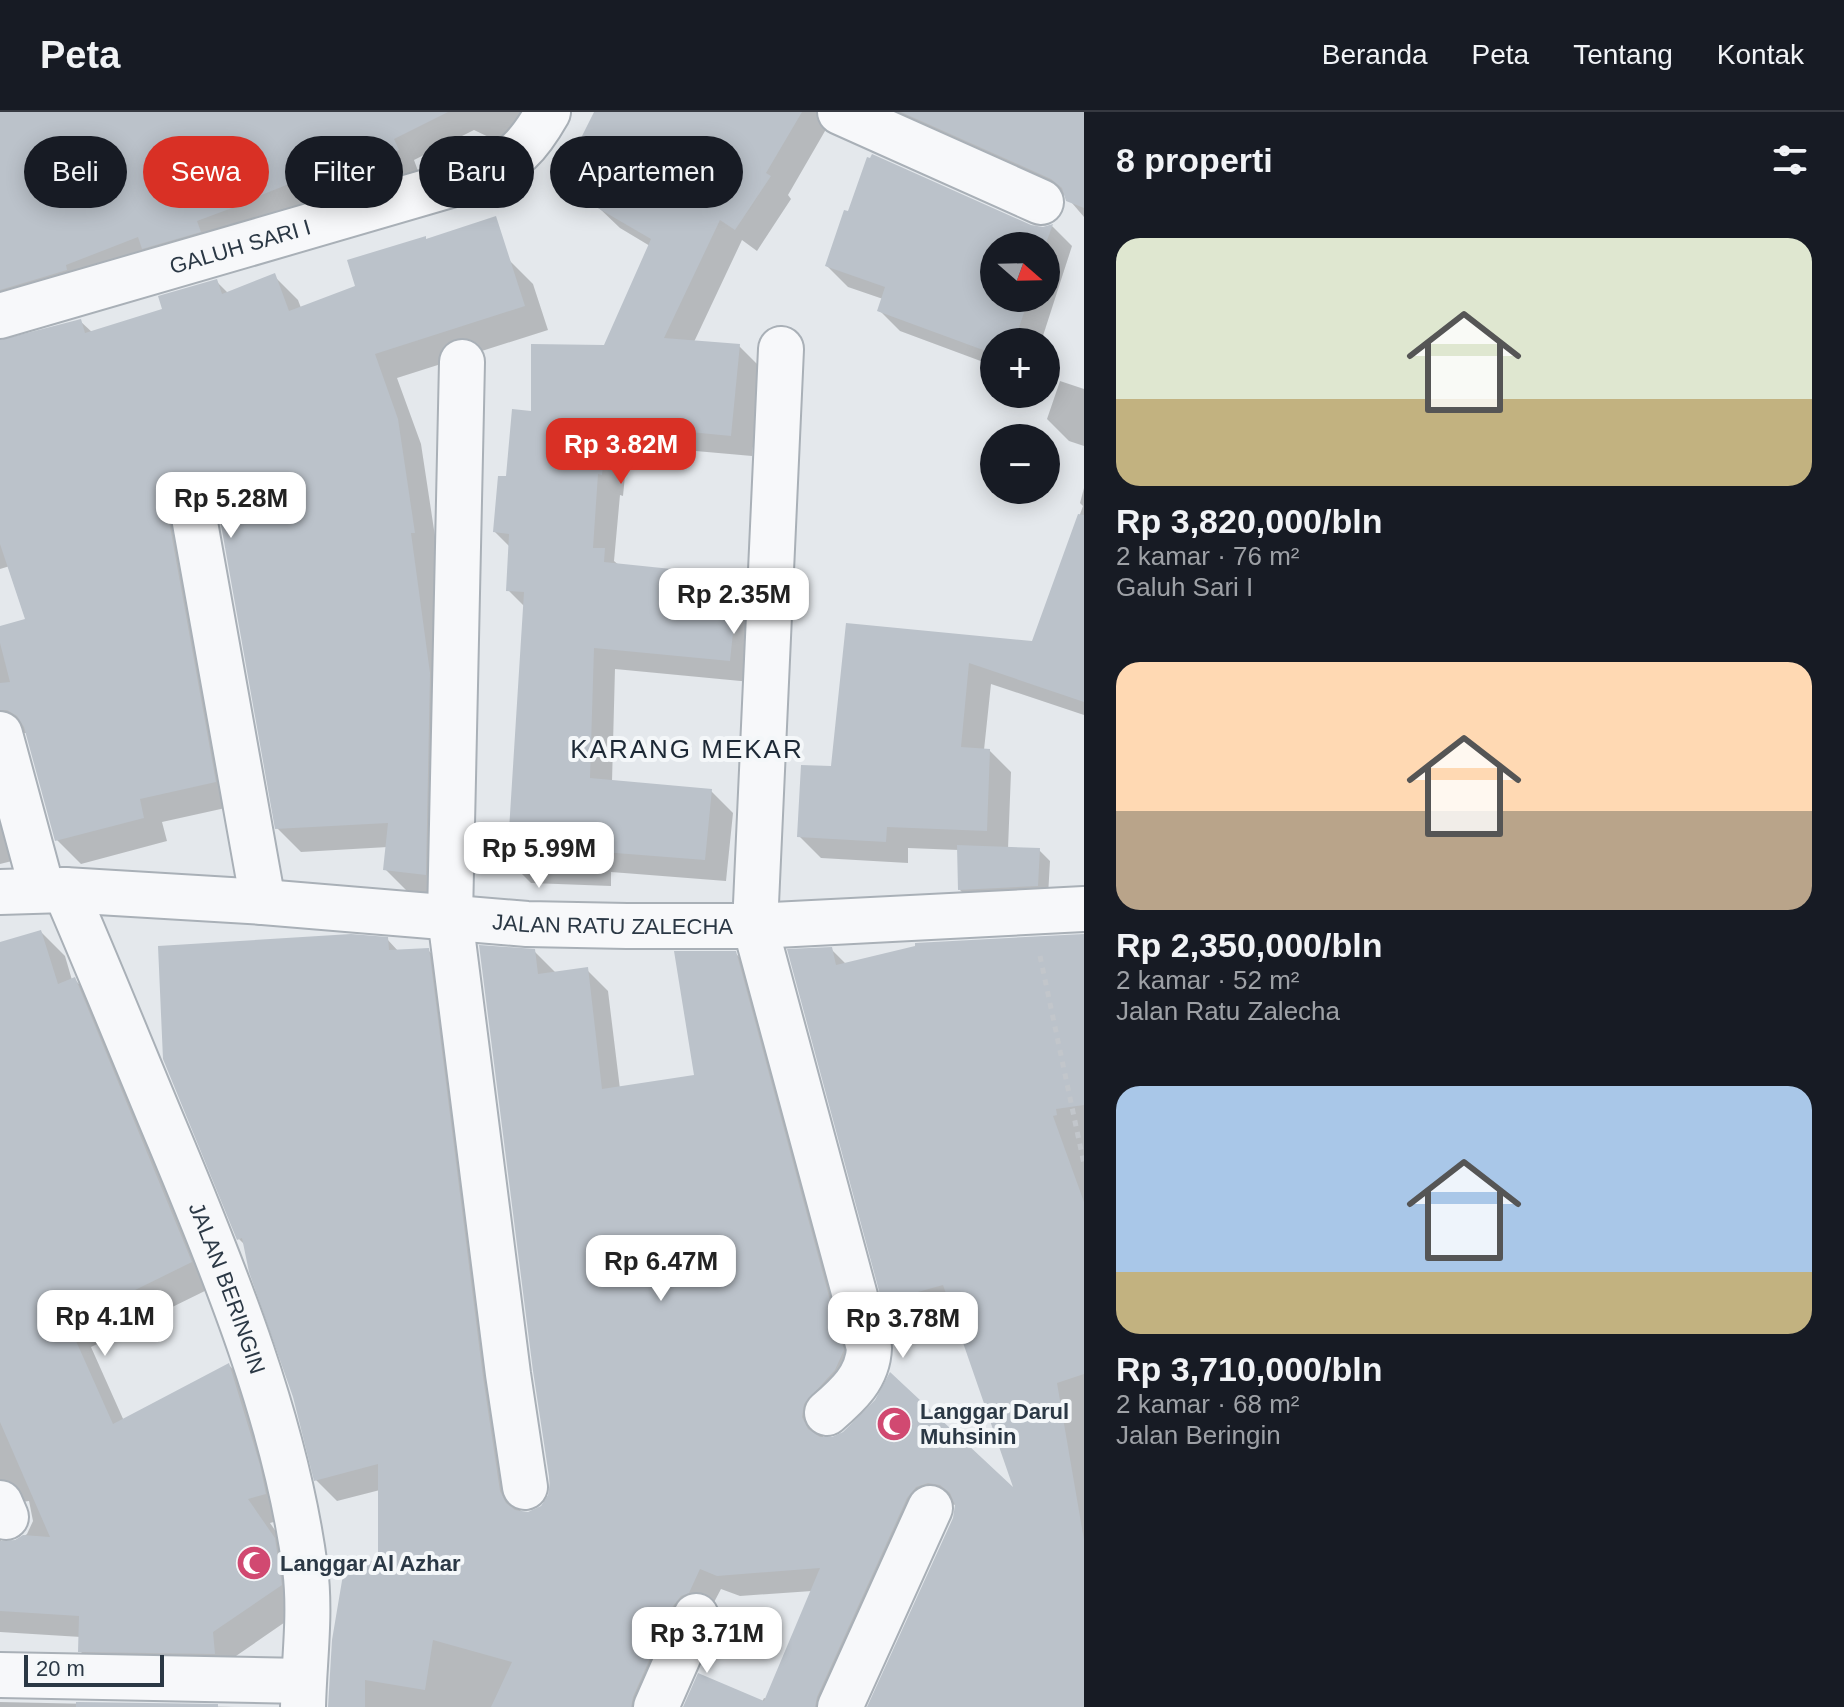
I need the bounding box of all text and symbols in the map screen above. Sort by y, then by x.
text: Peta [40,34,120,76]
text: Beranda [1322,39,1428,70]
text: Peta [1472,39,1529,70]
text: Tentang [1573,39,1673,70]
text: Kontak [1717,39,1804,70]
chip: Beli [24,136,127,208]
chip: Sewa [143,136,269,208]
chip: Filter [285,136,403,208]
chip: Baru [419,136,534,208]
chip: Apartemen [550,136,743,208]
icon: filters [1768,138,1812,182]
text: 8 properti [1116,141,1273,179]
street label: GALUH SARI I [167,214,314,279]
north arrow [980,232,1060,312]
map controls [980,232,1060,504]
icon: home [1392,290,1536,434]
button: + [980,328,1060,408]
pin: Rp 3.82M [538,418,704,486]
button: − [980,424,1060,504]
text: Rp 3.82M [564,429,678,459]
pin: Rp 5.28M [148,472,314,540]
text: Rp 5.28M [174,483,288,513]
text: Rp 3,820,000/bln [1116,502,1382,540]
text: 2 kamar · 76 m² [1116,541,1300,571]
pin: Rp 2.35M [651,568,817,636]
text: Galuh Sari I [1116,572,1253,602]
text: Rp 2.35M [677,579,791,609]
icon: home [1392,714,1536,858]
district label: KARANG MEKAR [570,734,804,764]
pin: Rp 5.99M [456,822,622,890]
text: Rp 5.99M [482,833,596,863]
street label: JALAN RATU ZALECHA [491,909,733,939]
text: Rp 2,350,000/bln [1116,926,1382,964]
text: 2 kamar · 52 m² [1116,965,1300,995]
text: Jalan Ratu Zalecha [1116,996,1340,1026]
icon: home [1392,1138,1536,1282]
street label: JALAN BERINGIN [184,1199,270,1377]
pin: Rp 6.47M [578,1235,744,1303]
text: Rp 6.47M [604,1246,718,1276]
pin: Rp 4.1M [31,1290,179,1358]
pin: Rp 3.78M [820,1292,986,1360]
text: Rp 4.1M [55,1301,155,1331]
text: Rp 3.78M [846,1303,960,1333]
text: Rp 3,710,000/bln [1116,1350,1382,1388]
text: 2 kamar · 68 m² [1116,1389,1300,1419]
place label: Langgar Darul Muhsinin [920,1399,1069,1449]
mosque icon: Langgar Darul Muhsinin [875,1405,913,1443]
text: Jalan Beringin [1116,1420,1281,1450]
mosque icon: Langgar Al Azhar [235,1544,273,1582]
place label: Langgar Al Azhar [280,1551,461,1576]
pin: Rp 3.71M [624,1607,790,1675]
text: Rp 3.71M [650,1618,764,1648]
scale bar [24,1651,164,1687]
text: 20 m [36,1656,85,1681]

